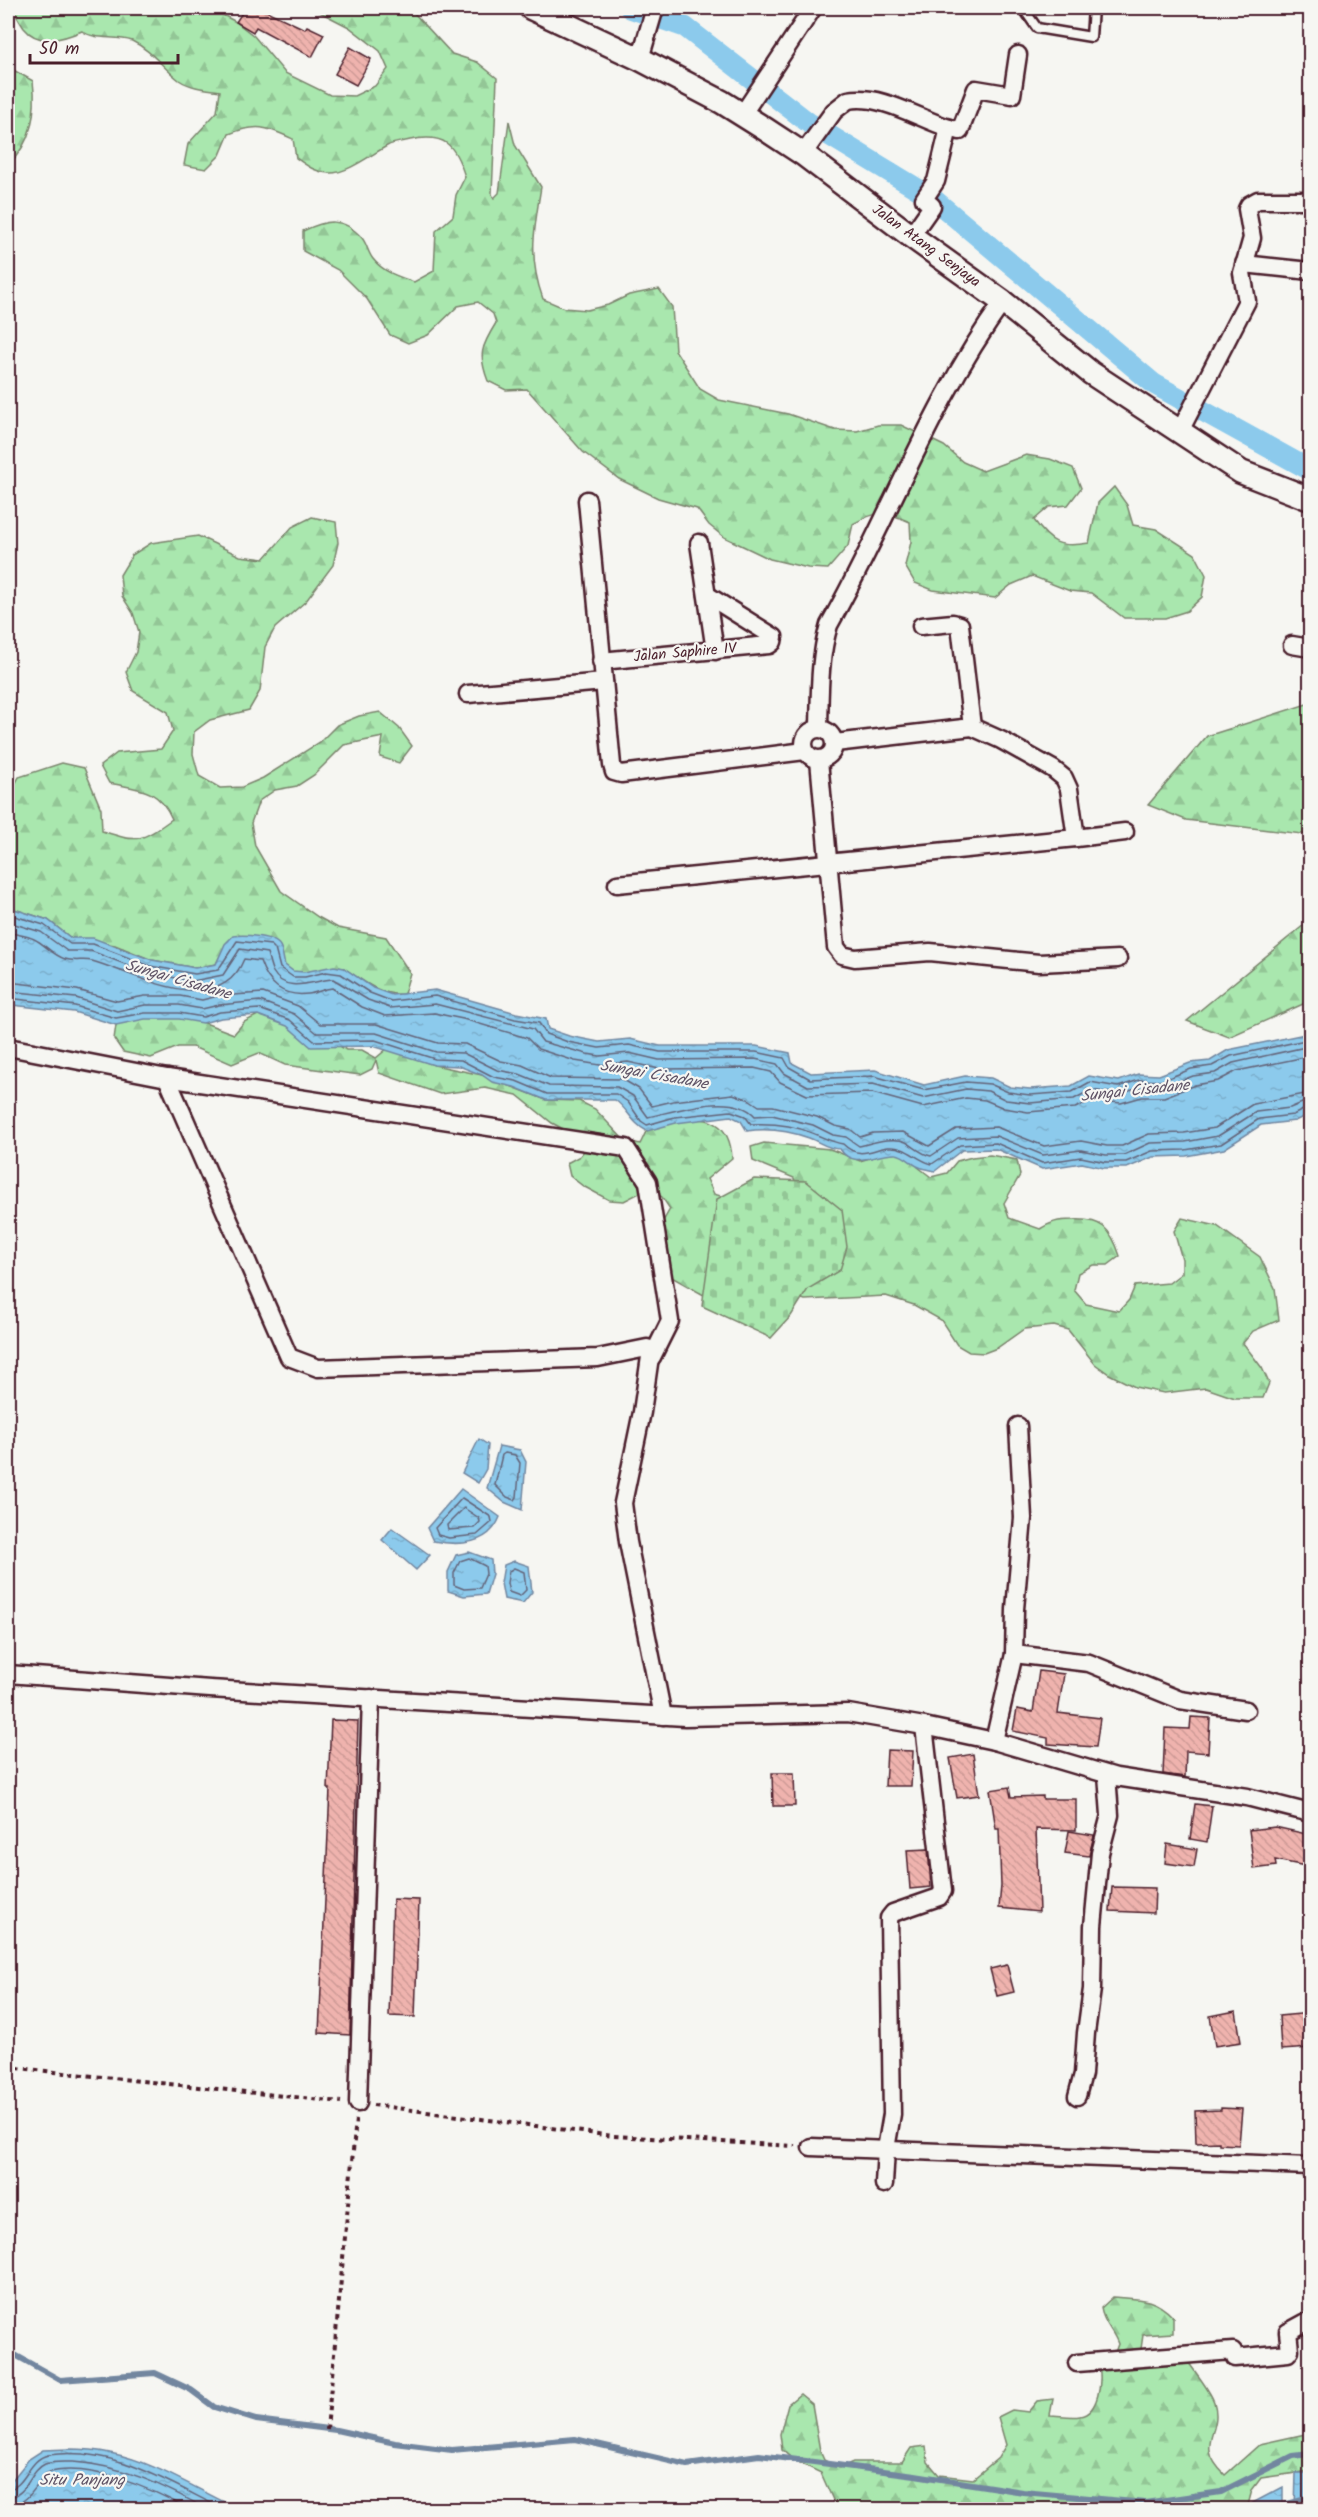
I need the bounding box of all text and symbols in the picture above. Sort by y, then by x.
scale bar [30,27,178,65]
text: 50 m [39,35,79,64]
street label: Jalan Atang Senjaya [867,198,985,294]
street label: Jalan Saphire IV [633,636,738,669]
water label: Sungai Cisadane [122,953,236,1008]
water label: Sungai Cisadane [598,1053,712,1097]
water label: Sungai Cisadane [1079,1073,1192,1109]
water label: Situ Panjang [39,2468,126,2493]

